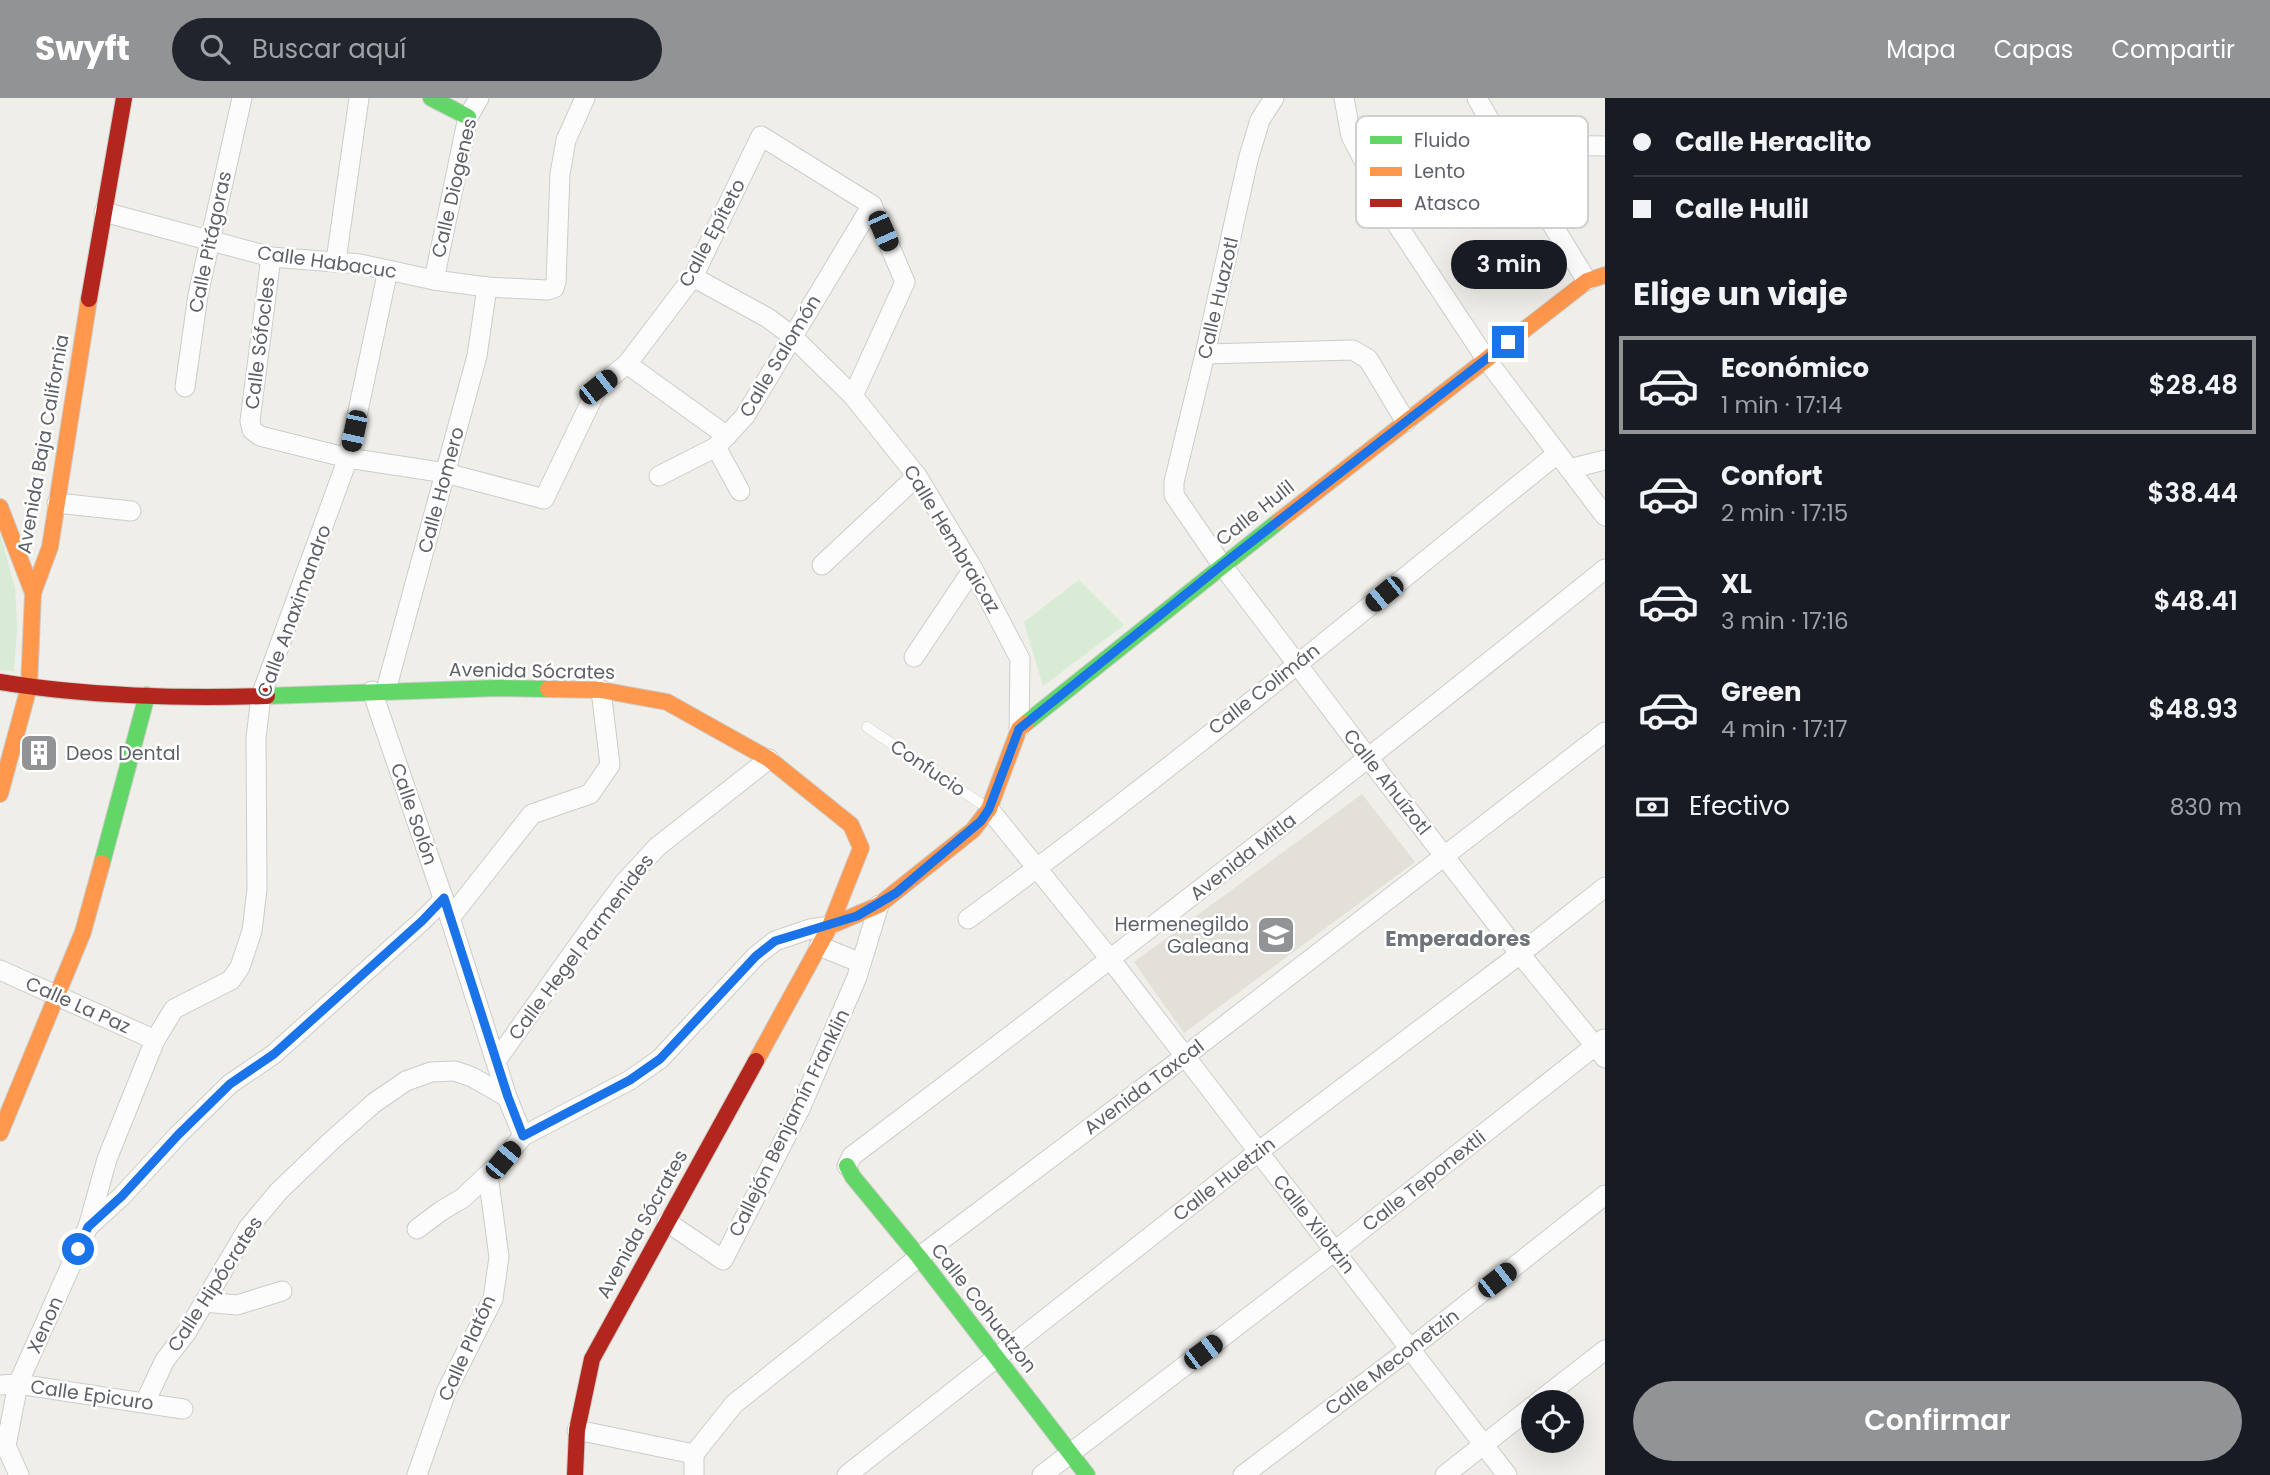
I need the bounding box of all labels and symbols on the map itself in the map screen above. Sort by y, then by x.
street label: Calle Diogenes [425,116,483,260]
legend [1356,116,1588,228]
text: Fluido [1414,127,1470,154]
text: Lento [1414,158,1465,185]
street label: Calle Pitágoras [182,169,238,315]
street label: Calle Epíteto [672,174,752,292]
text: Atasco [1414,190,1480,217]
car [865,208,902,254]
street label: Calle Huazotl [1191,234,1245,362]
street label: Calle Habacuc [255,239,399,285]
callout: 3 min [1450,240,1566,289]
street label: Calle Sófocles [238,275,282,411]
street label: Calle Salomón [733,290,827,422]
route end [1492,326,1524,358]
street label: Avenida Baja California [10,332,76,556]
car [575,366,622,408]
car [340,408,369,454]
street label: Calle Homero [411,424,471,556]
street label: Calle Hembraicaz [897,460,1007,618]
street label: Calle Hulil [1210,474,1300,552]
street label: Calle Anaximandro [250,521,338,701]
car [1362,573,1407,615]
street label: Calle Colimán [1203,637,1325,741]
street label: Avenida Sócrates [449,656,615,686]
street label: Calle Ahuízotl [1337,723,1437,841]
building icon: Deos Dental [18,732,60,774]
street label: Confucio [885,733,971,803]
place label: Deos Dental [66,740,180,767]
street label: Calle Solón [384,759,444,869]
street label: Avenida Mitla [1184,807,1302,907]
street label: Calle Hegel Parmenides [502,848,660,1046]
place label: Hermenegildo Galeana [1114,911,1249,960]
school or university icon: Hermenegildo Galeana [1255,914,1297,956]
district label: Emperadores [1385,924,1531,953]
street label: Calle La Paz [21,970,135,1040]
street label: Callejón Benjamín Franklin [722,1005,856,1241]
street label: Avenida Taxcal [1078,1033,1210,1141]
street label: Calle Teponextli [1357,1124,1491,1238]
street label: Calle Huetzin [1167,1130,1281,1228]
car [482,1137,525,1183]
street label: Avenida Sócrates [590,1145,694,1303]
street label: Calle Xilotzin [1267,1169,1361,1279]
street label: Calle Hipócrates [161,1211,269,1357]
route start [62,1233,94,1265]
street label: Calle Cohuatzon [925,1238,1043,1378]
car [1474,1259,1521,1301]
street label: Calle Platón [432,1291,502,1405]
street label: Xenon [20,1292,70,1358]
street label: Calle Meconetzin [1319,1303,1465,1421]
car [1180,1331,1227,1373]
street label: Calle Epicuro [29,1373,155,1417]

